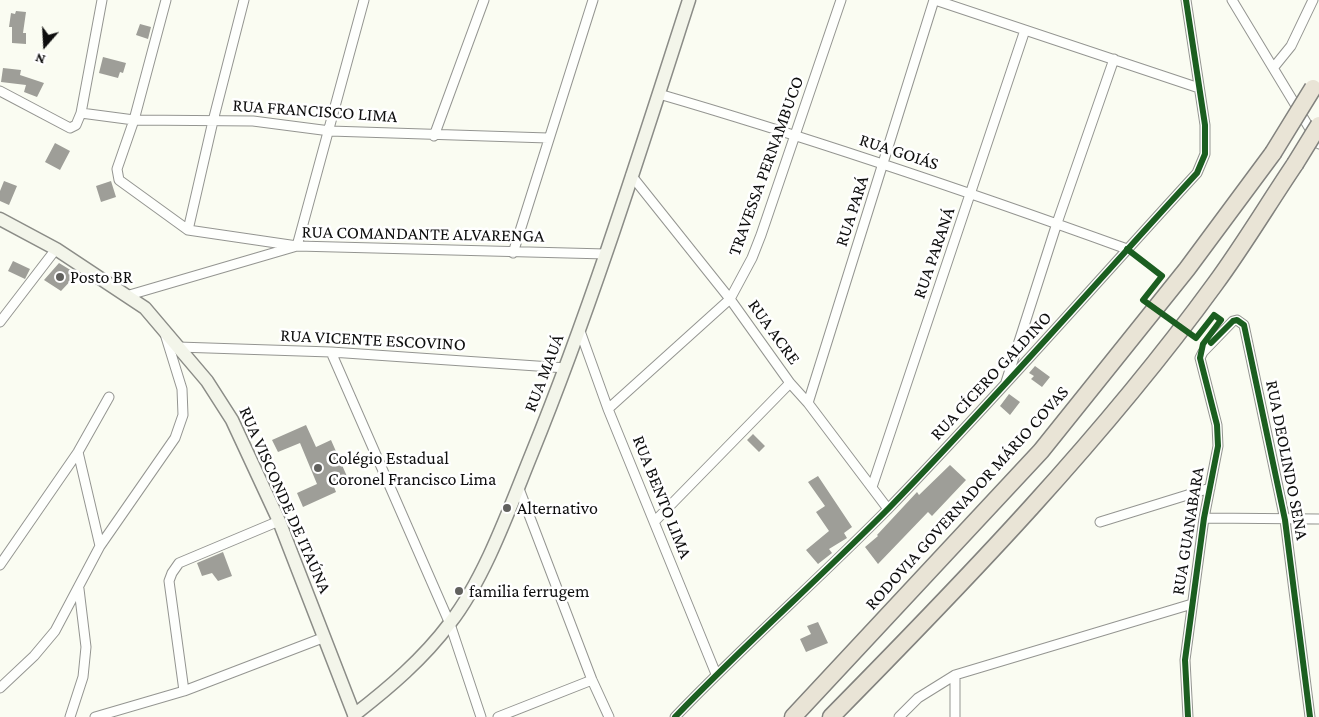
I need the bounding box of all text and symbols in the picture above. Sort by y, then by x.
north arrow [20,20,70,70]
text: N [33,50,47,68]
street label: TRAVESSA PERNAMBUCO [723,73,809,259]
street label: RUA FRANCISCO LIMA [232,94,398,128]
street label: RUA GOIÁS [857,129,941,175]
street label: RUA PARÁ [830,173,874,249]
street label: RUA PARANÁ [908,205,960,301]
street label: RUA COMANDANTE ALVARENGA [302,221,544,247]
place label: Posto BR [70,266,133,288]
marker: Posto BR [54,271,66,283]
street label: RUA ACRE [743,295,805,369]
street label: RUA CÍCERO GALDINO [926,307,1056,445]
street label: RUA VICENTE ESCOVINO [280,324,466,356]
street label: RUA MAUÁ [519,331,569,415]
street label: RUA DEOLINDO SENA [1261,378,1313,542]
street label: RODOVIA GOVERNADOR MÁRIO COVAS [861,382,1073,614]
street label: RUA VISCONDE DE ITAÚNA [234,403,336,597]
street label: RUA BENTO LIMA [627,432,697,562]
place label: Colégio Estadual Coronel Francisco Lima [328,447,496,489]
marker: Colégio Estadual Coronel Francisco Lima [312,462,324,474]
street label: RUA GUANABARA [1167,465,1209,597]
place label: Alternativo [517,497,598,519]
marker: Alternativo [501,502,513,514]
place label: familia ferrugem [469,580,589,602]
marker: familia ferrugem [453,585,465,597]

